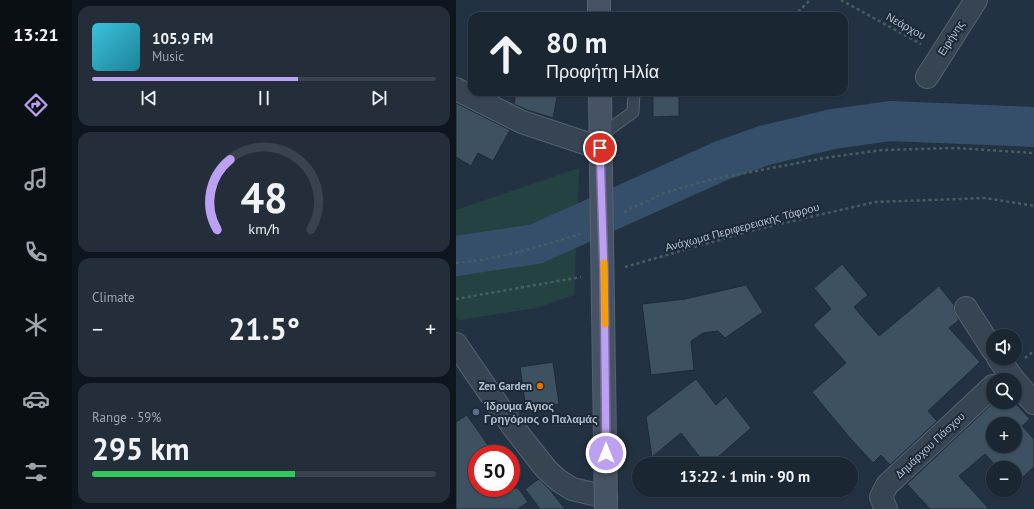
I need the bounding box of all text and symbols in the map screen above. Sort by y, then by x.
street label: Νεάρχου [884,9,928,43]
street label: Ειρήνης [934,18,968,58]
text: 13:21 [13,23,59,46]
text: 80 m [546,24,607,61]
icon: ahead [480,28,532,80]
text: 105.9 FM [152,29,213,48]
text: Music [152,48,184,65]
text: Προφήτη Ηλία [546,60,659,83]
icon: previous [138,87,160,109]
icon: pause [253,87,275,109]
icon: next [368,87,390,109]
icon: directions [22,91,50,119]
pin [583,131,617,165]
icon: arrive [589,137,611,159]
icon: music [22,165,50,193]
text: 48 [240,170,288,223]
street label: Ανάχωμα Περιφερειακής Τάφρου [663,200,821,254]
text: km/h [248,218,280,237]
icon: phone [22,238,50,266]
text: Climate [92,289,135,306]
text: 21.5° [228,309,300,348]
icon: climate [22,311,50,339]
text: − [92,315,103,343]
text: + [425,315,436,343]
map controls [986,329,1022,497]
button: sound [986,329,1022,365]
button: search [986,373,1022,409]
place label: Zen Garden [479,379,532,393]
marker: Zen Garden [535,381,545,391]
icon: car [22,385,50,413]
place label: Ίδρυμα Άγιος Γρηγόριος ο Παλαμάς [484,399,598,426]
marker: Ίδρυμα Άγιος Γρηγόριος ο Παλαμάς [471,407,481,417]
text: Range · 59% [92,409,161,426]
street label: Δημάρχου Πάσχου [892,409,968,481]
button: + [986,417,1022,453]
text: 295 km [92,429,190,468]
position arrow [585,432,627,474]
speed limit sign: 50 [468,445,520,497]
icon: filters [22,458,50,486]
button: − [986,461,1022,497]
text: 13:22 · 1 min · 90 m [680,467,810,486]

